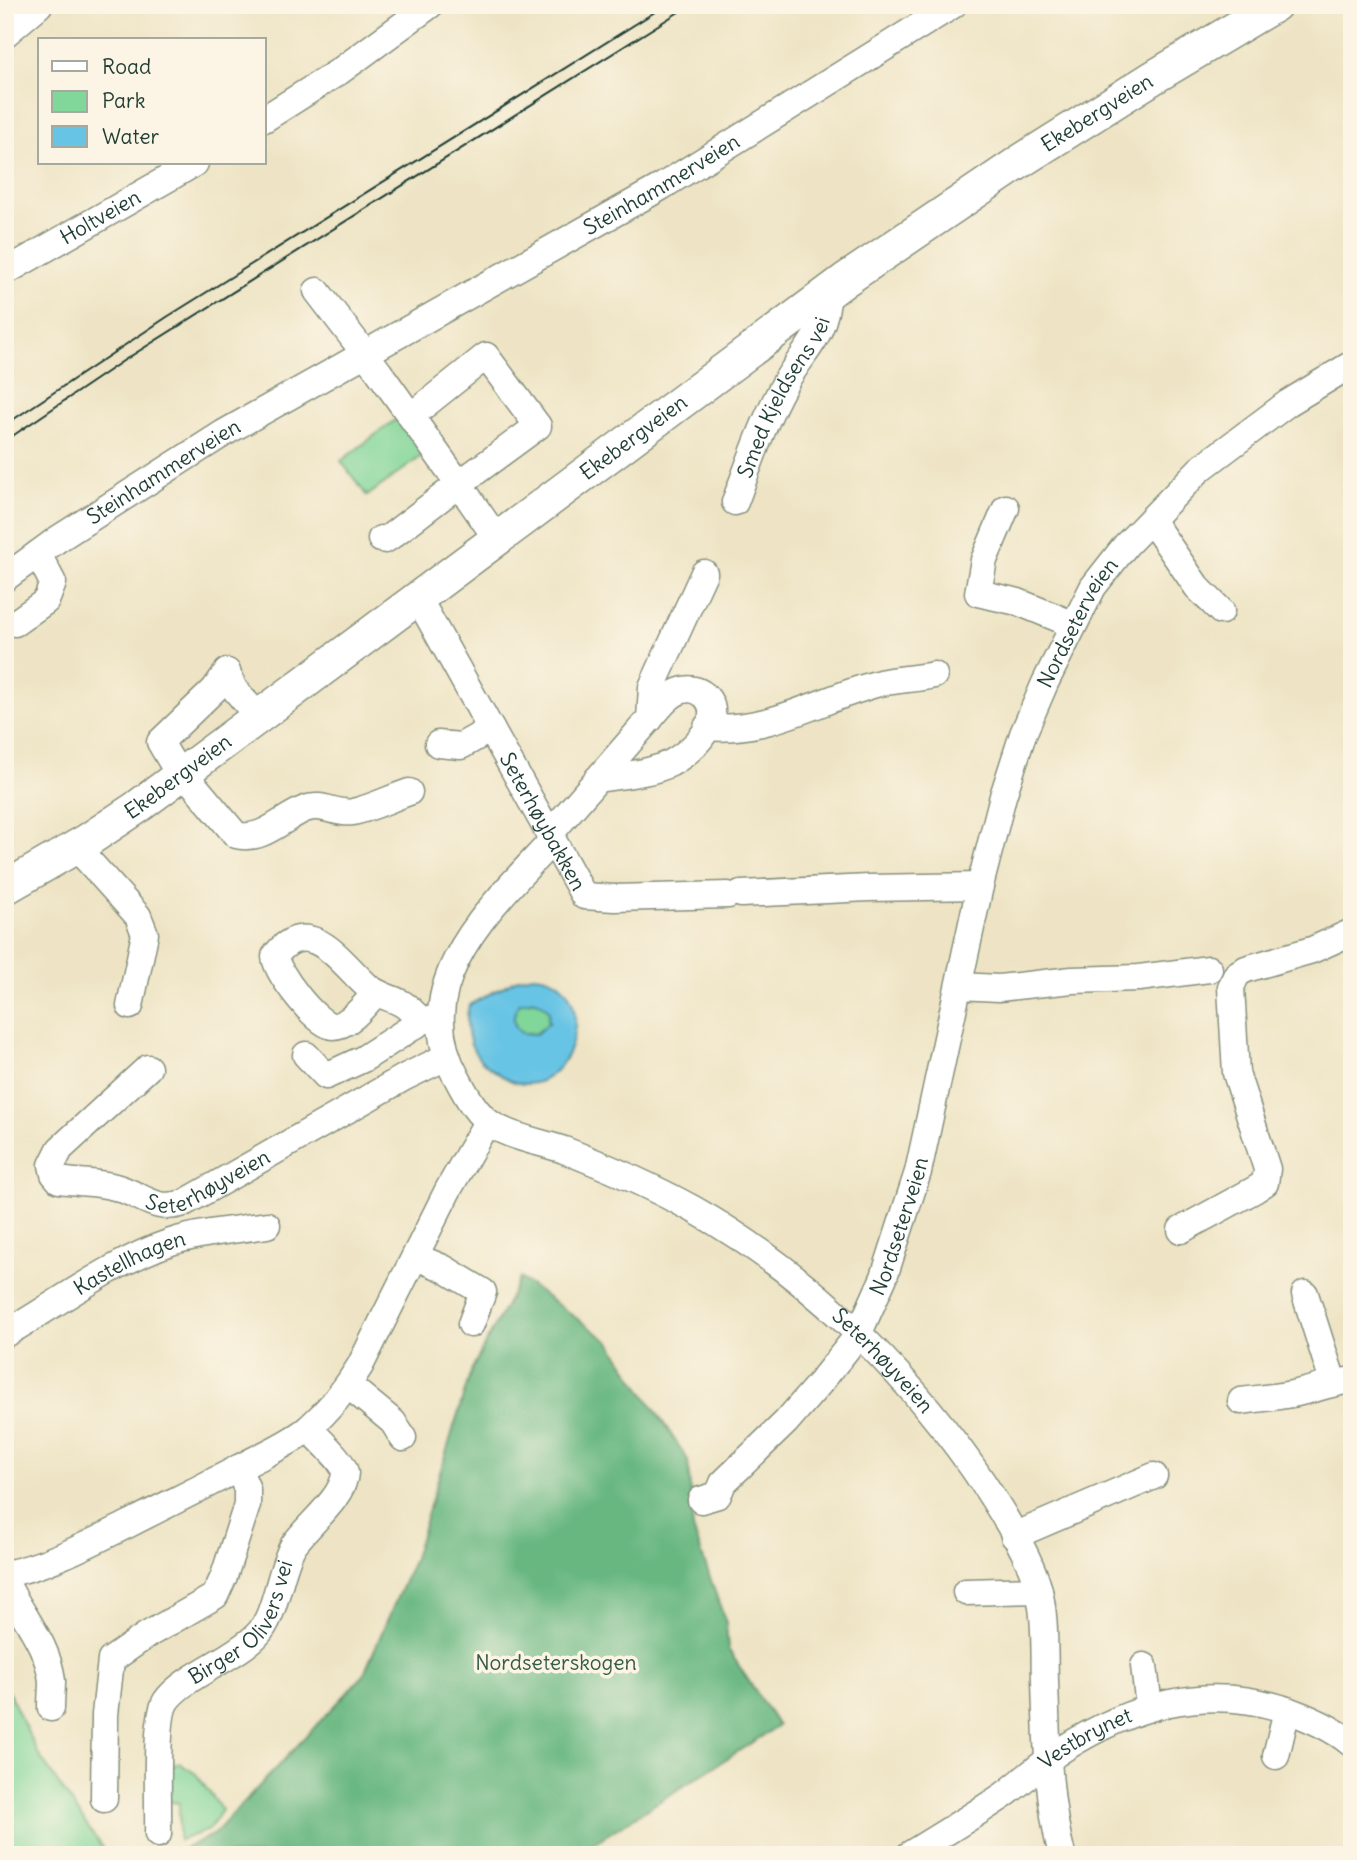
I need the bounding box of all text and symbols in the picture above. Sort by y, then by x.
legend [38,38,266,164]
text: Road [102,53,151,80]
street label: Ekebergveien [1036,67,1158,158]
text: Park [102,87,145,114]
text: Water [102,123,160,150]
street label: Steinhammerveien [579,127,744,241]
street label: Holtveien [55,183,145,251]
street label: Smed Kjeldsens vei [731,313,836,482]
street label: Ekebergveien [574,388,692,486]
street label: Steinhammerveien [81,413,245,530]
street label: Nordseterveien [1031,552,1124,692]
street label: Ekebergveien [119,728,237,825]
street label: Seterhøybakken [494,748,592,895]
street label: Seterhøyveien [142,1143,274,1219]
street label: Nordseterveien [863,1155,934,1300]
street label: Kastellhagen [69,1224,188,1301]
street label: Seterhøyveien [827,1302,940,1418]
street label: Birger Olivers vei [183,1557,299,1690]
park label: Nordseterskogen [475,1649,637,1676]
street label: Vestbrynet [1033,1701,1136,1775]

